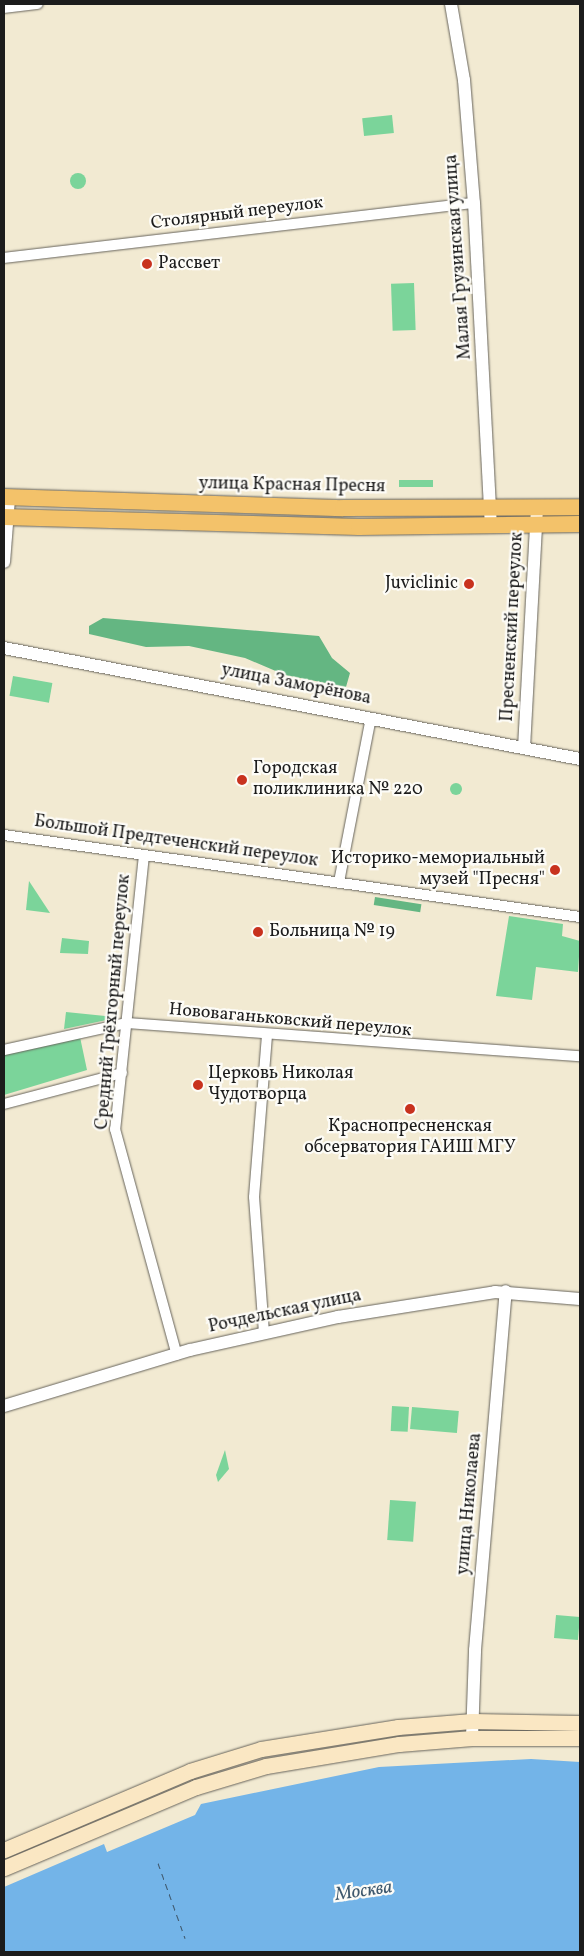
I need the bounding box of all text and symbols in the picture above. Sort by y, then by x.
street label: Малая Грузинская улица [441,153,477,361]
street label: Столярный переулок [150,193,324,235]
place label: Рассвет [158,253,220,275]
marker: Рассвет [140,257,154,271]
street label: улица Красная Пресня [198,474,386,498]
street label: Пресненский переулок [497,532,529,722]
place label: Juviclinic [385,573,458,595]
marker: Juviclinic [462,577,476,591]
street label: улица Заморёнова [219,660,373,710]
place label: Городская поликлиника № 220 [253,759,423,802]
marker: Городская поликлиника № 220 [235,773,249,787]
street label: Большой Предтеченский переулок [33,811,319,873]
place label: Историко-мемориальный музей "Пресня" [331,849,545,892]
marker: Историко-мемориальный музей "Пресня" [549,864,561,876]
street label: Средний Трёхгорный переулок [92,873,136,1131]
place label: Больница № 19 [269,921,395,943]
marker: Больница № 19 [251,925,265,939]
street label: Нововаганьковский переулок [168,1000,412,1042]
place label: Церковь Николая Чудотворца [208,1064,353,1106]
marker: Церковь Николая Чудотворца [192,1079,204,1091]
marker: Краснопресненская обсерватория ГАИШ МГУ [404,1103,416,1115]
place label: Краснопресненская обсерватория ГАИШ МГУ [304,1117,516,1160]
street label: Рочдельская улица [206,1285,364,1339]
street label: улица Николаева [453,1432,487,1576]
water label: Москва [334,1877,394,1907]

